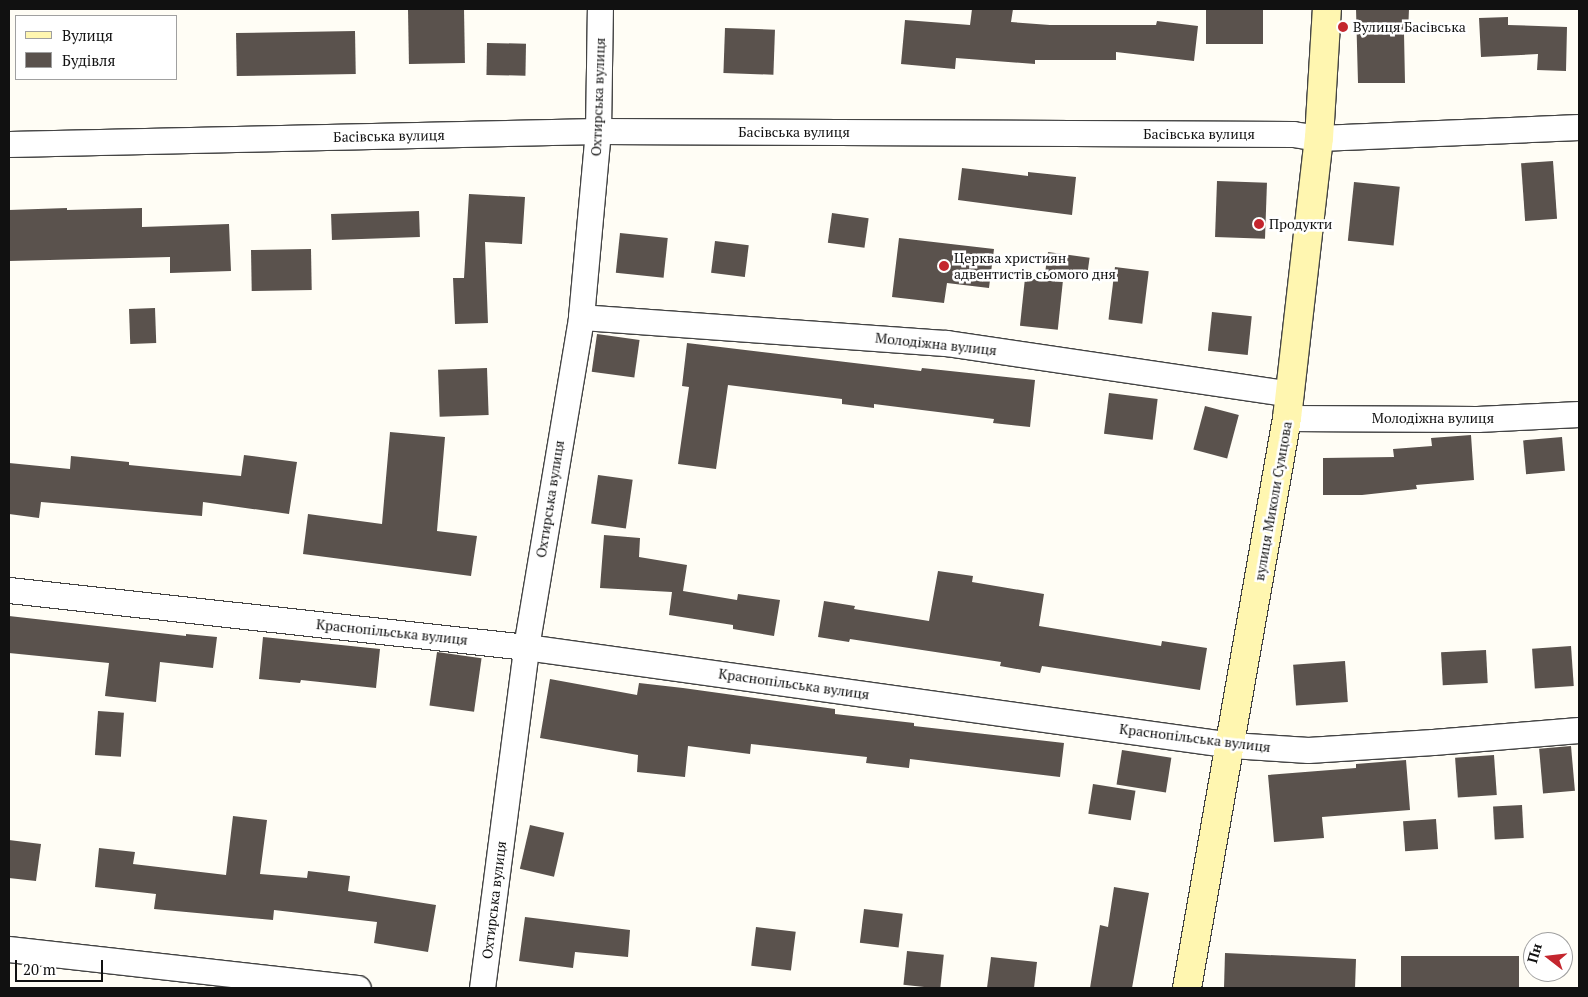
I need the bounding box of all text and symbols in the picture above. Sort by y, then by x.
legend [15,15,178,80]
place label: Вулиця Басівська [1353,19,1466,35]
marker: Вулиця Басівська [1337,21,1349,33]
text: Вулиця [62,25,113,45]
street label: Охтирська вулиця [588,37,608,157]
text: Будівля [62,50,115,70]
street label: Басівська вулиця [738,124,850,140]
street label: Басівська вулиця [1143,126,1255,142]
street label: Басівська вулиця [333,127,445,145]
place label: Продукти [1269,216,1332,232]
marker: Продукти [1253,218,1265,230]
place label: Церква християн адвентистів сьомого дня [954,250,1116,282]
marker: Церква християн адвентистів сьомого дня [938,260,950,272]
street label: Молодіжна вулиця [874,329,998,359]
street label: Молодіжна вулиця [1372,410,1494,426]
street label: вулиця Миколи Сумцова [1251,420,1295,582]
street label: Охтирська вулиця [532,439,568,559]
street label: Краснопільська вулиця [315,616,469,648]
street label: Краснопільська вулиця [717,665,871,703]
street label: Краснопільська вулиця [1118,720,1272,756]
street label: Охтирська вулиця [478,840,510,960]
north arrow [1523,932,1573,982]
text: Пн [1522,941,1546,965]
scale bar [18,950,105,982]
text: 20 m [23,959,56,979]

